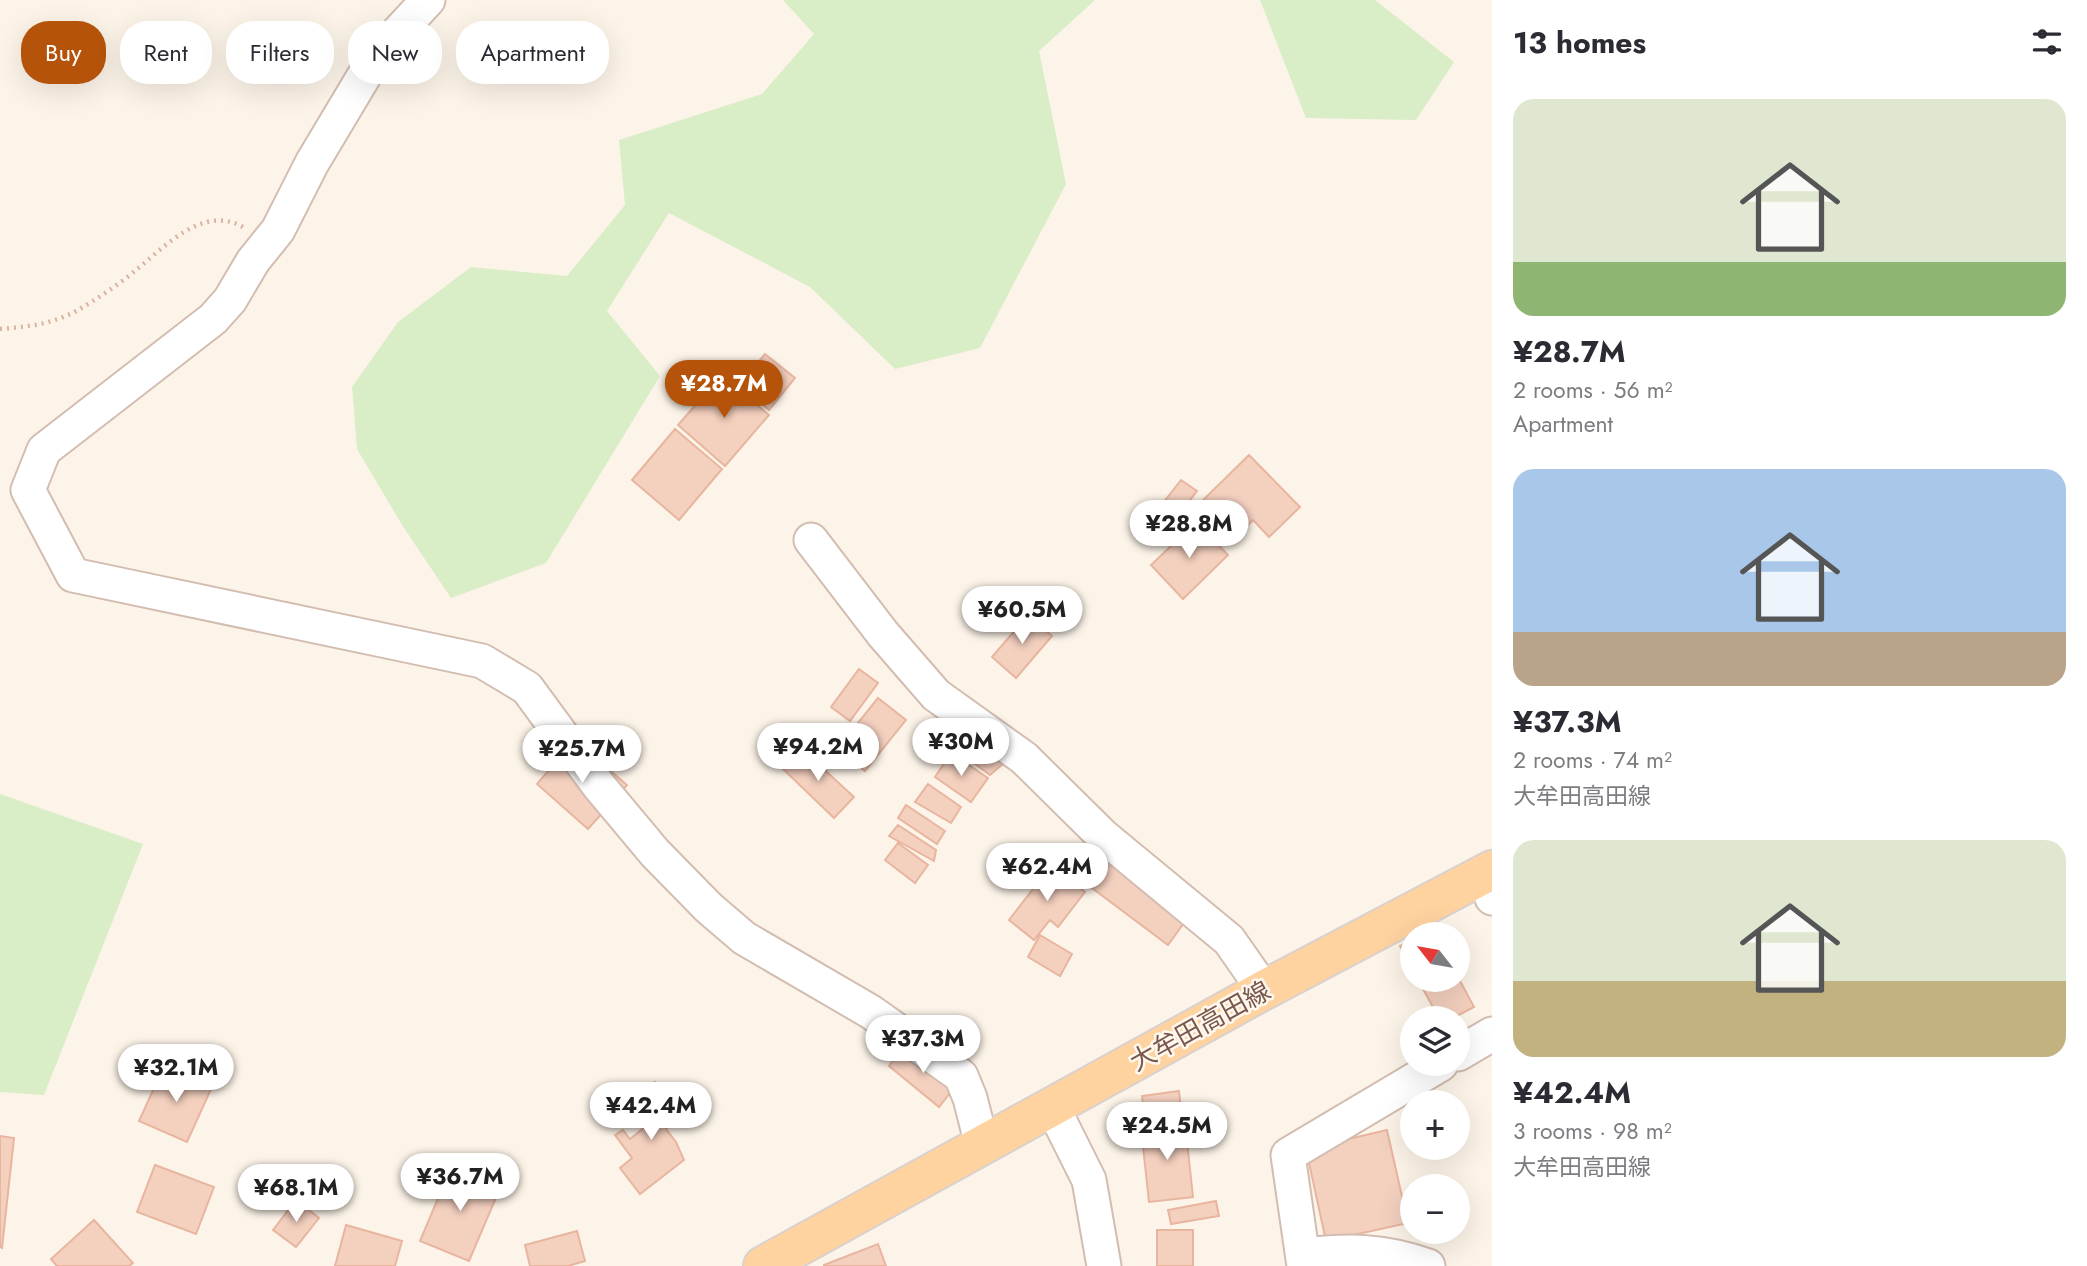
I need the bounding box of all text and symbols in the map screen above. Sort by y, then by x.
chip: Buy [21,21,106,84]
chip: Rent [120,21,212,84]
chip: Filters [226,21,334,84]
chip: New [348,21,442,84]
chip: Apartment [456,21,609,84]
text: 13 homes [1513,21,1646,64]
icon: filters [2028,23,2066,61]
icon: home [1727,144,1853,270]
text: ¥28.7M [1513,330,1626,373]
pin: ¥28.7M [667,360,781,420]
text: ¥28.7M [681,366,767,400]
text: 2 rooms · 56 m² [1513,373,1673,407]
text: Apartment [1513,407,1613,441]
pin: ¥28.8M [1132,500,1246,560]
text: ¥28.8M [1146,506,1232,540]
icon: home [1727,514,1853,640]
pin: ¥60.5M [965,586,1079,646]
text: ¥60.5M [978,592,1066,626]
text: ¥37.3M [1513,700,1621,743]
pin: ¥30M [920,718,1002,778]
pin: ¥94.2M [761,724,875,783]
text: ¥30M [928,724,994,758]
pin: ¥25.7M [525,726,639,785]
text: ¥94.2M [773,729,863,763]
text: ¥25.7M [538,731,626,765]
text: 2 rooms · 74 m² [1513,743,1672,777]
text: 大牟田高田線 [1513,779,1651,813]
pin: ¥62.4M [990,844,1104,903]
text: ¥62.4M [1002,849,1092,883]
icon: home [1727,885,1853,1011]
north arrow [1400,922,1470,992]
map controls [1400,922,1470,1244]
street label: 大牟田高田線 [1123,972,1277,1080]
button: layers [1400,1006,1470,1076]
pin: ¥37.3M [866,1016,980,1075]
text: ¥37.3M [881,1021,965,1055]
pin: ¥32.1M [119,1044,233,1104]
text: ¥32.1M [134,1050,218,1084]
text: ¥42.4M [1513,1071,1631,1114]
pin: ¥42.4M [594,1082,708,1142]
text: ¥42.4M [606,1088,696,1122]
button: + [1400,1090,1470,1160]
pin: ¥24.5M [1110,1102,1224,1162]
text: ¥24.5M [1122,1108,1212,1142]
text: 3 rooms · 98 m² [1513,1114,1672,1148]
text: 大牟田高田線 [1513,1150,1651,1184]
pin: ¥36.7M [403,1154,517,1213]
text: ¥36.7M [417,1159,503,1193]
pin: ¥68.1M [239,1164,353,1224]
text: ¥68.1M [254,1170,338,1204]
button: − [1400,1174,1470,1244]

